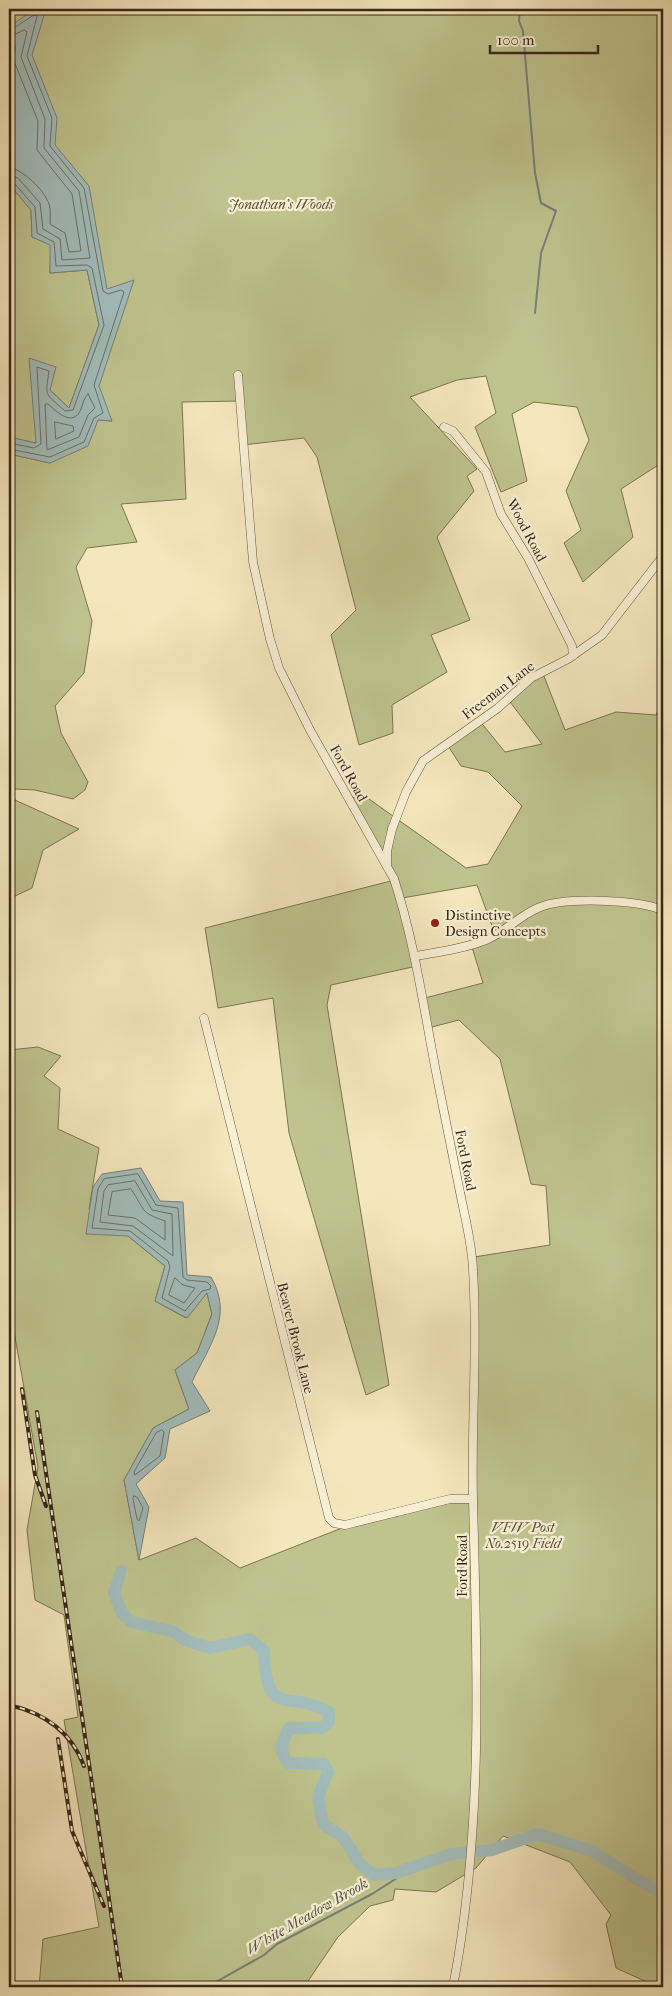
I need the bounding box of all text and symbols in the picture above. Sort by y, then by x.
scale bar [490,22,597,54]
text: 100 m [497,31,535,49]
park label: Jonathan's Woods [229,196,334,213]
street label: Wood Road [502,495,550,565]
street label: Freeman Lane [459,658,538,723]
street label: Ford Road [326,742,371,805]
place label: Distinctive Design Concepts [445,907,546,940]
marker: Distinctive Design Concepts [429,917,441,929]
street label: Ford Road [451,1128,480,1193]
street label: Beaver Brook Lane [273,1281,318,1396]
park label: VFW Post No.2519 Field [484,1519,563,1552]
street label: Ford Road [454,1535,471,1597]
water label: White Meadow Brook [243,1874,371,1958]

